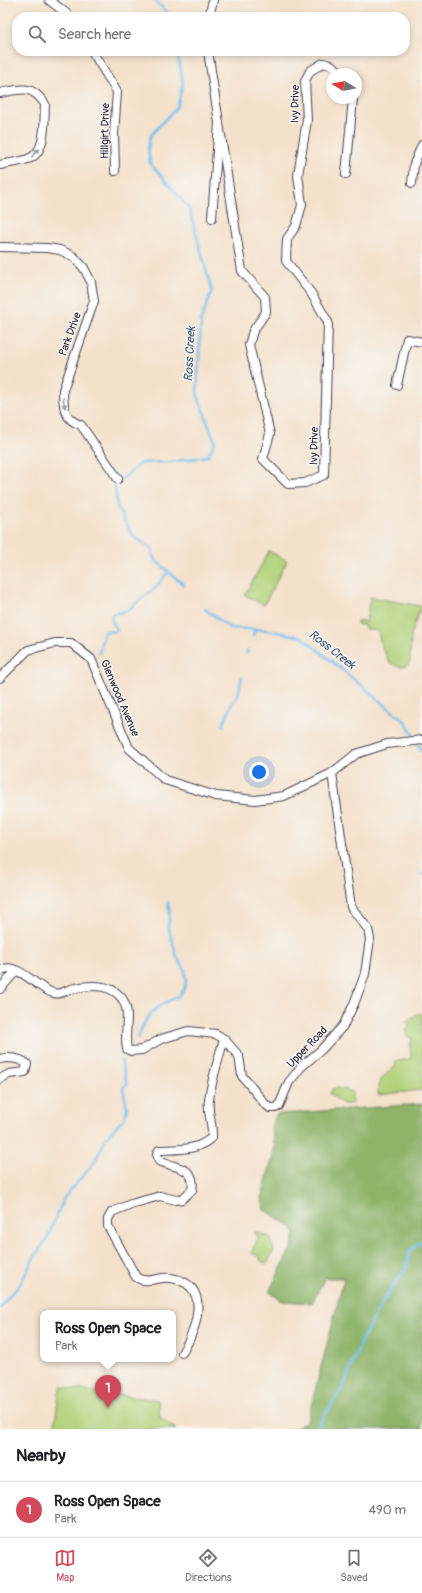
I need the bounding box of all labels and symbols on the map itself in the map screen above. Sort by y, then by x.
north arrow [326,68,362,104]
street label: Ivy Drive [288,84,302,123]
street label: Hillgirt Drive [98,102,112,159]
one-way arrow [31,147,40,158]
street label: Park Drive [56,310,84,357]
water label: Ross Creek [181,325,199,382]
one-way arrow [61,397,67,410]
street label: Ivy Drive [307,426,321,465]
water label: Ross Creek [306,627,359,673]
street label: Glenwood Avenue [98,658,142,739]
your location [249,762,269,782]
street label: Upper Road [284,1024,330,1070]
pin: 1 [95,1375,121,1408]

